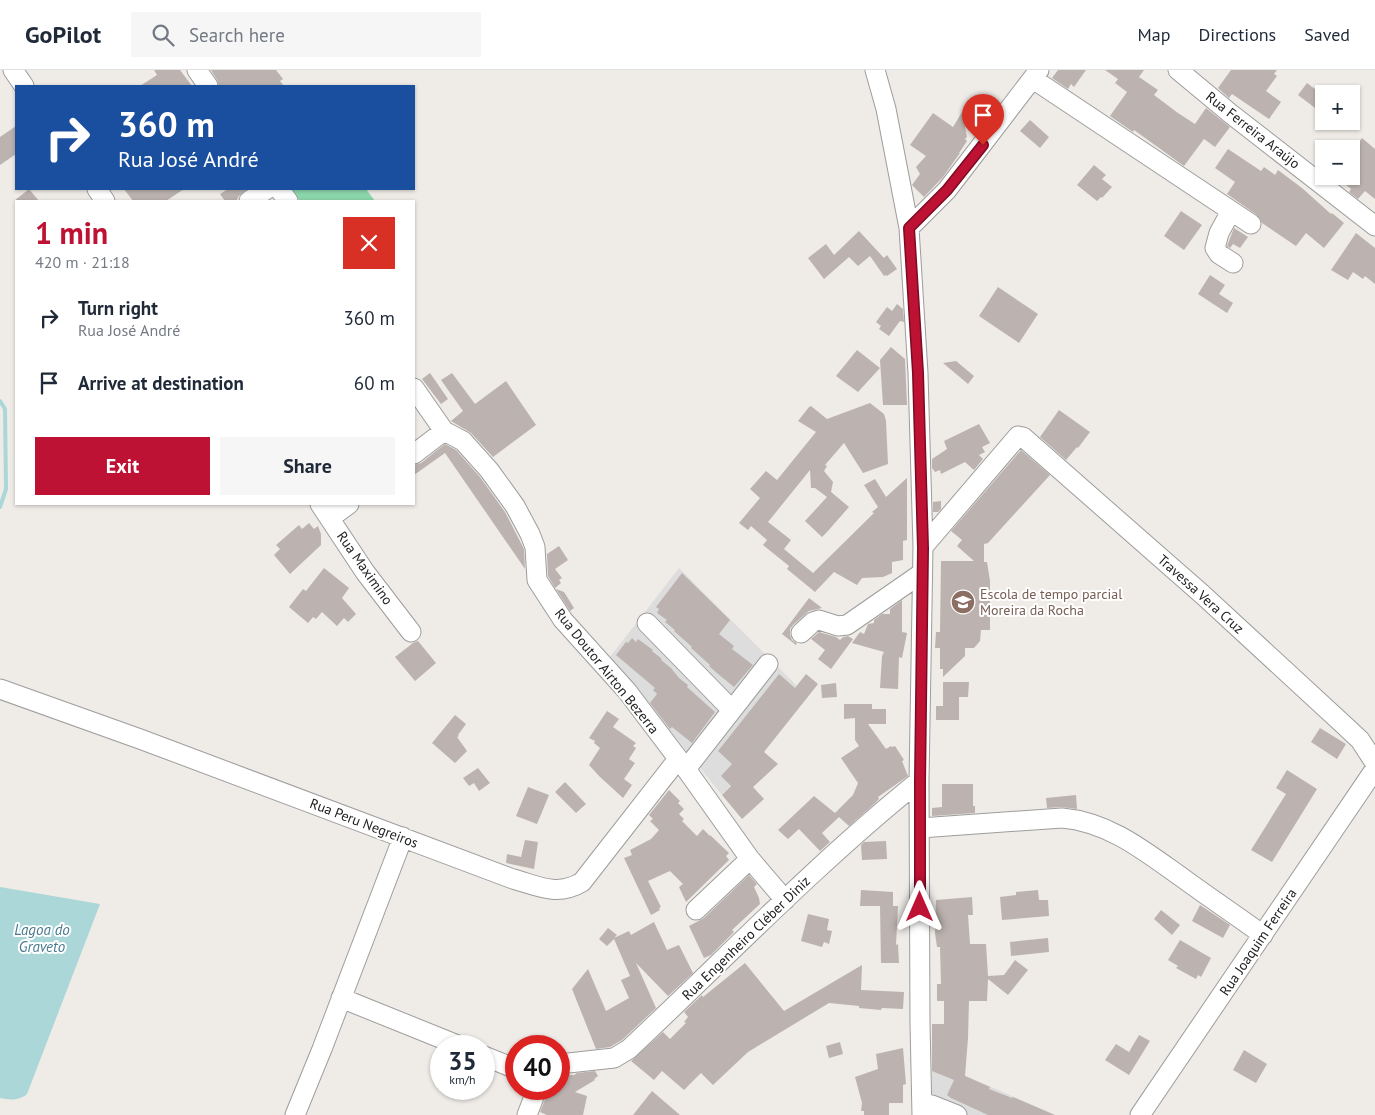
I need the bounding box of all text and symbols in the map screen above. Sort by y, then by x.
search box [131,12,481,57]
text: GoPilot [25,19,101,50]
icon: search [149,21,177,49]
text: Search here [189,23,285,47]
text: Map [1138,23,1170,46]
text: Directions [1198,23,1276,46]
text: Saved [1304,23,1350,46]
map controls [1315,85,1360,185]
button: + [1315,85,1360,130]
street label: Rua Ferreira Araújo [1202,88,1304,172]
pin [962,94,1004,145]
text: 360 m [118,101,215,147]
icon: arrive [969,101,997,129]
icon: right [35,105,100,170]
button: − [1315,140,1360,185]
text: Rua José André [118,145,259,173]
text: 1 min [35,213,108,252]
button: close [343,217,395,269]
text: 420 m · 21:18 [35,252,130,272]
text: Turn right [78,296,158,320]
icon: right [35,304,63,332]
text: 360 m [343,306,395,330]
text: Rua José André [78,320,180,340]
icon: arrive [35,369,63,397]
text: Arrive at destination [78,371,244,395]
text: 60 m [354,371,395,395]
button: Exit [35,437,210,495]
button: Share [220,437,395,495]
street label: Rua Maximino [333,528,397,608]
street label: Travessa Vera Cruz [1154,551,1248,637]
place label: Escola de tempo parcial Moreira da Rocha [980,585,1122,619]
school or university icon: Escola de tempo parcial Moreira da Rocha [950,589,976,615]
street label: Rua Doutor Airton Bezerra [551,605,663,737]
street label: Rua Peru Negreiros [307,794,421,852]
street label: Rua Engenheiro Cléber Diniz [678,872,814,1004]
position arrow [893,880,945,932]
street label: Rua Joaquim Ferreira [1216,885,1301,999]
water label: Lagoa do Graveto [14,920,70,956]
speed limit sign: 40 [505,1035,570,1100]
text: 35 [448,1045,477,1077]
text: km/h [449,1072,476,1087]

